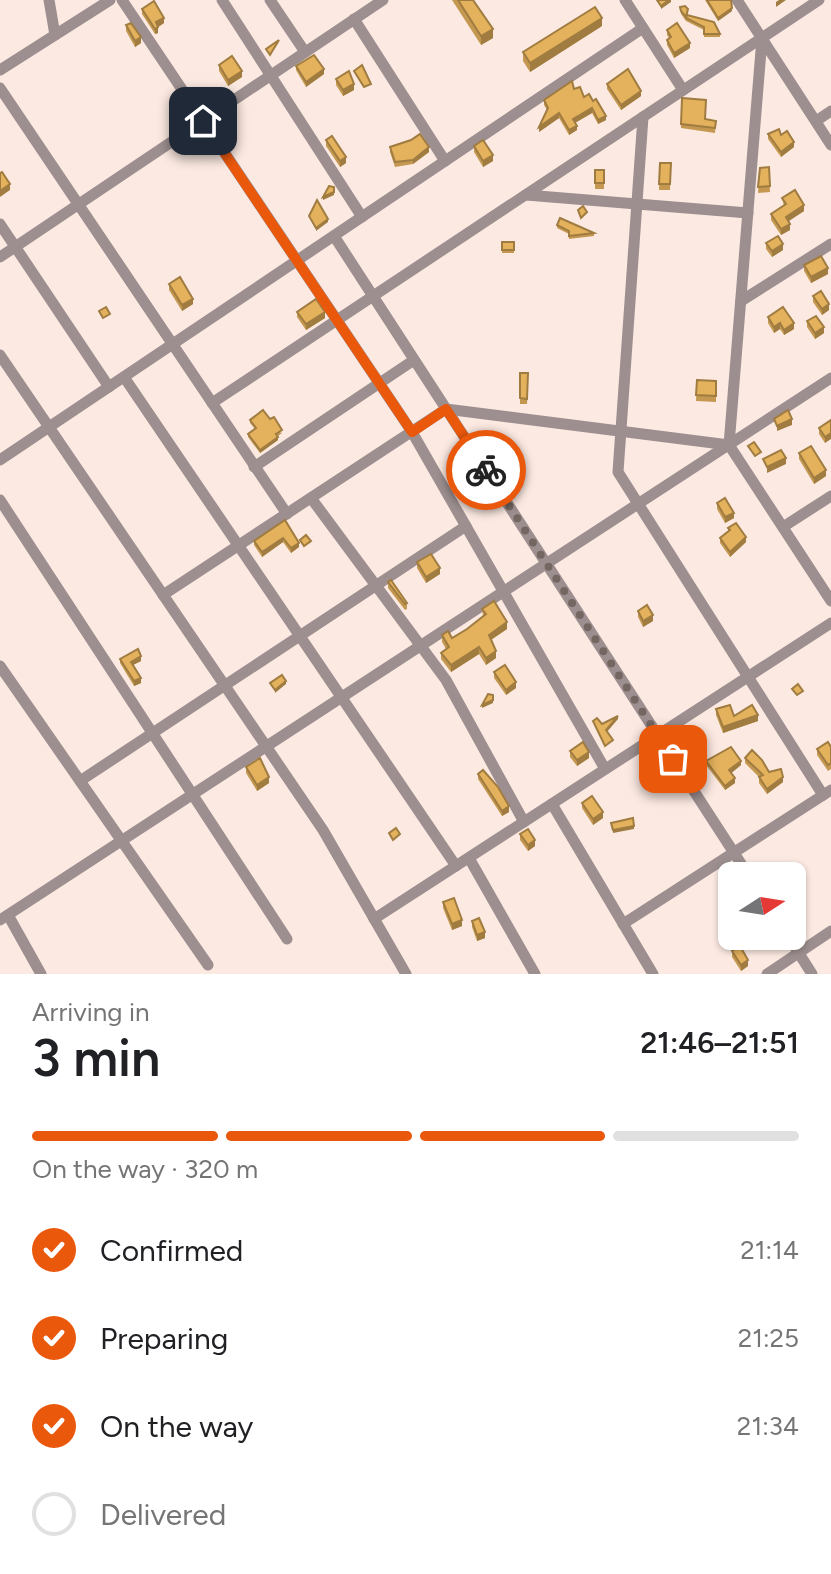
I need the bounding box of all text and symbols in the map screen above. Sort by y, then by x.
pin [169,87,237,155]
icon: home [181,99,225,143]
courier [446,430,526,510]
icon: bike [464,448,508,492]
pin [639,725,707,793]
icon: bag [651,737,695,781]
north arrow [718,862,806,950]
map controls [718,862,806,950]
text: Arriving in [32,996,150,1028]
text: 21:46–21:51 [640,1024,799,1061]
text: 3 min [32,1027,160,1089]
text: On the way · 320 m [32,1153,258,1185]
icon: check [32,1228,76,1272]
text: Confirmed [100,1232,243,1269]
text: 21:14 [740,1234,799,1266]
icon: check [32,1316,76,1360]
text: Preparing [100,1320,228,1357]
text: 21:25 [738,1322,799,1354]
icon: check [32,1404,76,1448]
text: On the way [100,1408,253,1445]
text: 21:34 [737,1410,799,1442]
text: Delivered [100,1496,226,1533]

